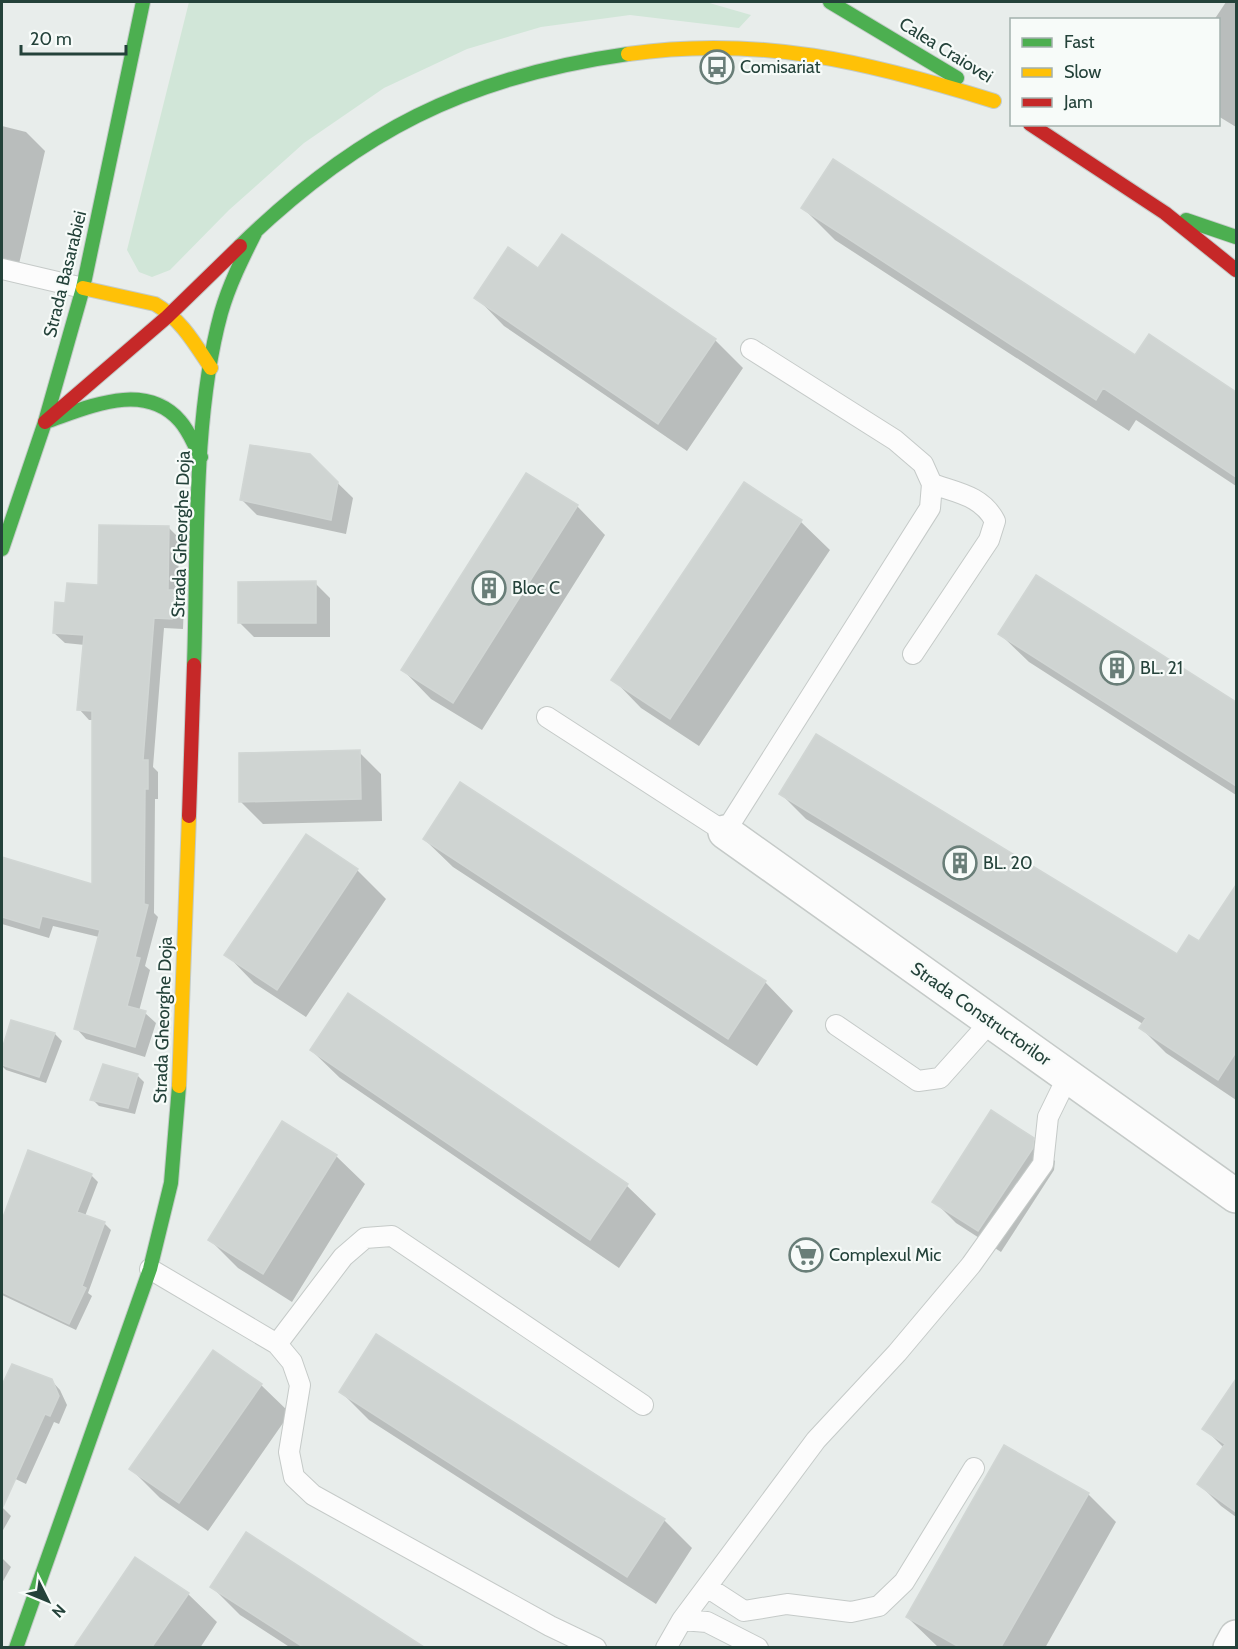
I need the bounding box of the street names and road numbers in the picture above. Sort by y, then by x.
street label: Calea Craiovei [895,13,997,87]
street label: Strada Basarabiei [39,208,91,340]
street label: Strada Gheorghe Doja [167,450,195,618]
street label: Strada Gheorghe Doja [149,936,177,1104]
street label: Strada Constructorilor [907,957,1056,1071]

